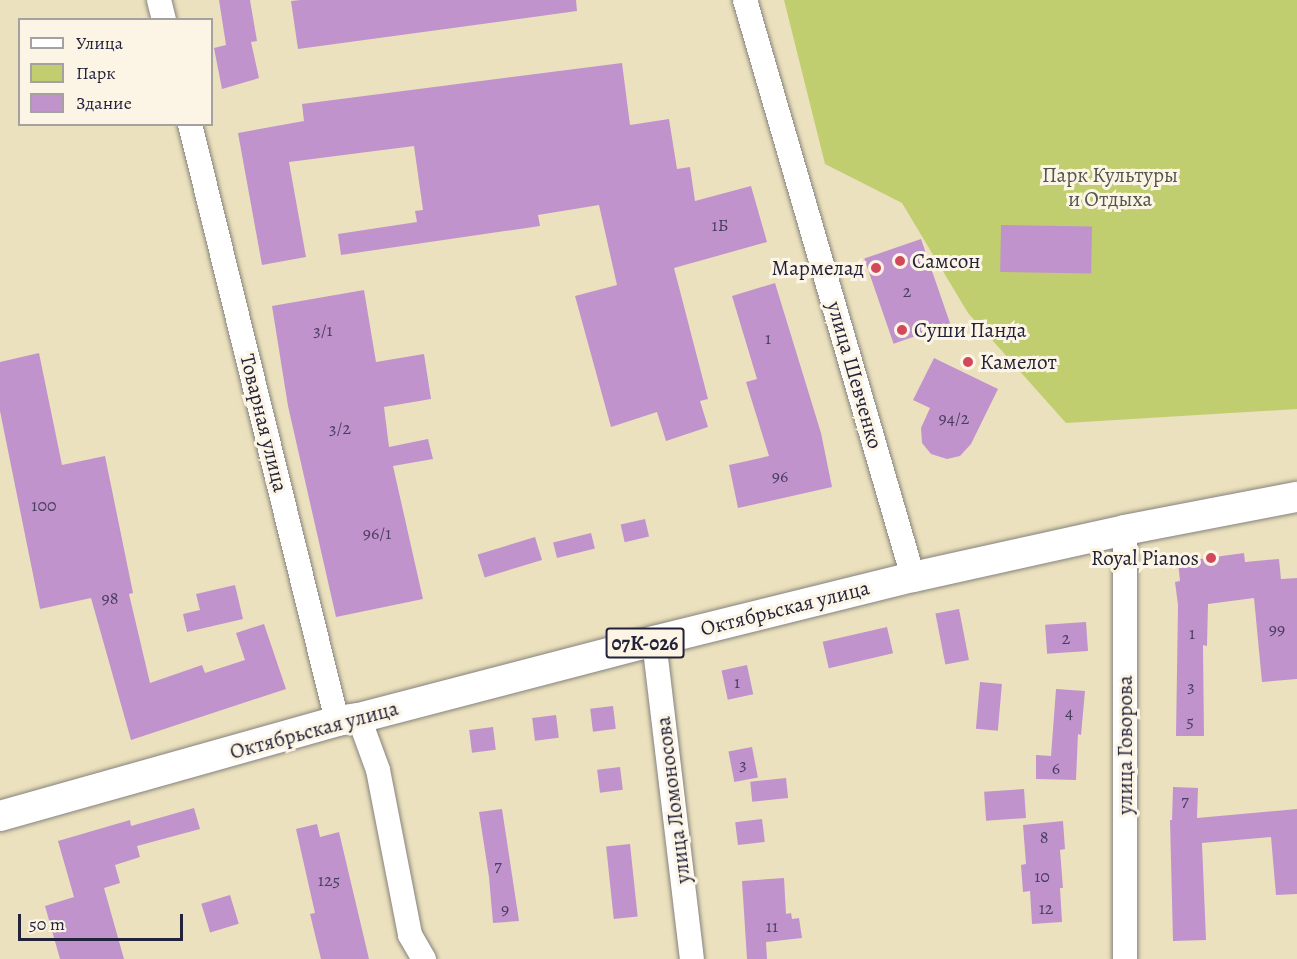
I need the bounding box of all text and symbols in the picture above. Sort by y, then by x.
legend [18,18,213,126]
text: Улица [76,31,123,55]
text: Парк [76,61,116,85]
text: Здание [76,91,132,115]
park label: Парк Культуры и Отдыха [1042,162,1178,212]
house number: 1Б [712,214,728,236]
place label: Самсон [912,248,981,274]
marker: Самсон [893,254,907,268]
place label: Мармелад [772,255,864,281]
marker: Мармелад [869,261,883,275]
house number: 2 [903,280,911,302]
street label: улица Шевченко [822,298,888,452]
place label: Суши Панда [914,317,1026,343]
house number: 3/1 [313,319,333,341]
marker: Суши Панда [895,323,909,337]
house number: 1 [765,327,771,349]
place label: Камелот [980,349,1057,375]
street label: Товарная улица [235,351,293,495]
marker: Камелот [961,355,975,369]
house number: 94/2 [939,407,969,429]
house number: 3/2 [329,417,351,439]
house number: 96 [772,465,788,487]
house number: 100 [31,494,57,516]
house number: 96/1 [363,522,391,544]
place label: Royal Pianos [1091,545,1199,571]
marker: Royal Pianos [1204,551,1218,565]
street label: Октябрьская улица [698,575,872,641]
house number: 98 [102,587,118,609]
house number: 99 [1269,618,1285,640]
house number: 1 [1189,622,1195,644]
road number: 07К-026 [604,626,686,660]
house number: 2 [1062,627,1070,649]
house number: 1 [734,671,740,693]
street label: улица Говорова [1112,675,1138,815]
house number: 3 [1187,675,1195,697]
street label: Октябрьская улица [227,695,401,765]
house number: 4 [1065,701,1073,723]
house number: 5 [1186,710,1194,732]
street label: улица Ломоносова [650,715,696,885]
house number: 3 [739,753,747,775]
house number: 6 [1052,757,1060,779]
house number: 7 [1181,789,1189,811]
house number: 8 [1040,826,1048,848]
house number: 7 [494,854,502,876]
house number: 10 [1034,865,1050,887]
house number: 125 [318,869,340,891]
house number: 12 [1039,897,1053,919]
house number: 9 [501,898,509,920]
scale bar [21,902,186,940]
text: 50 m [29,912,65,936]
house number: 11 [766,915,778,937]

